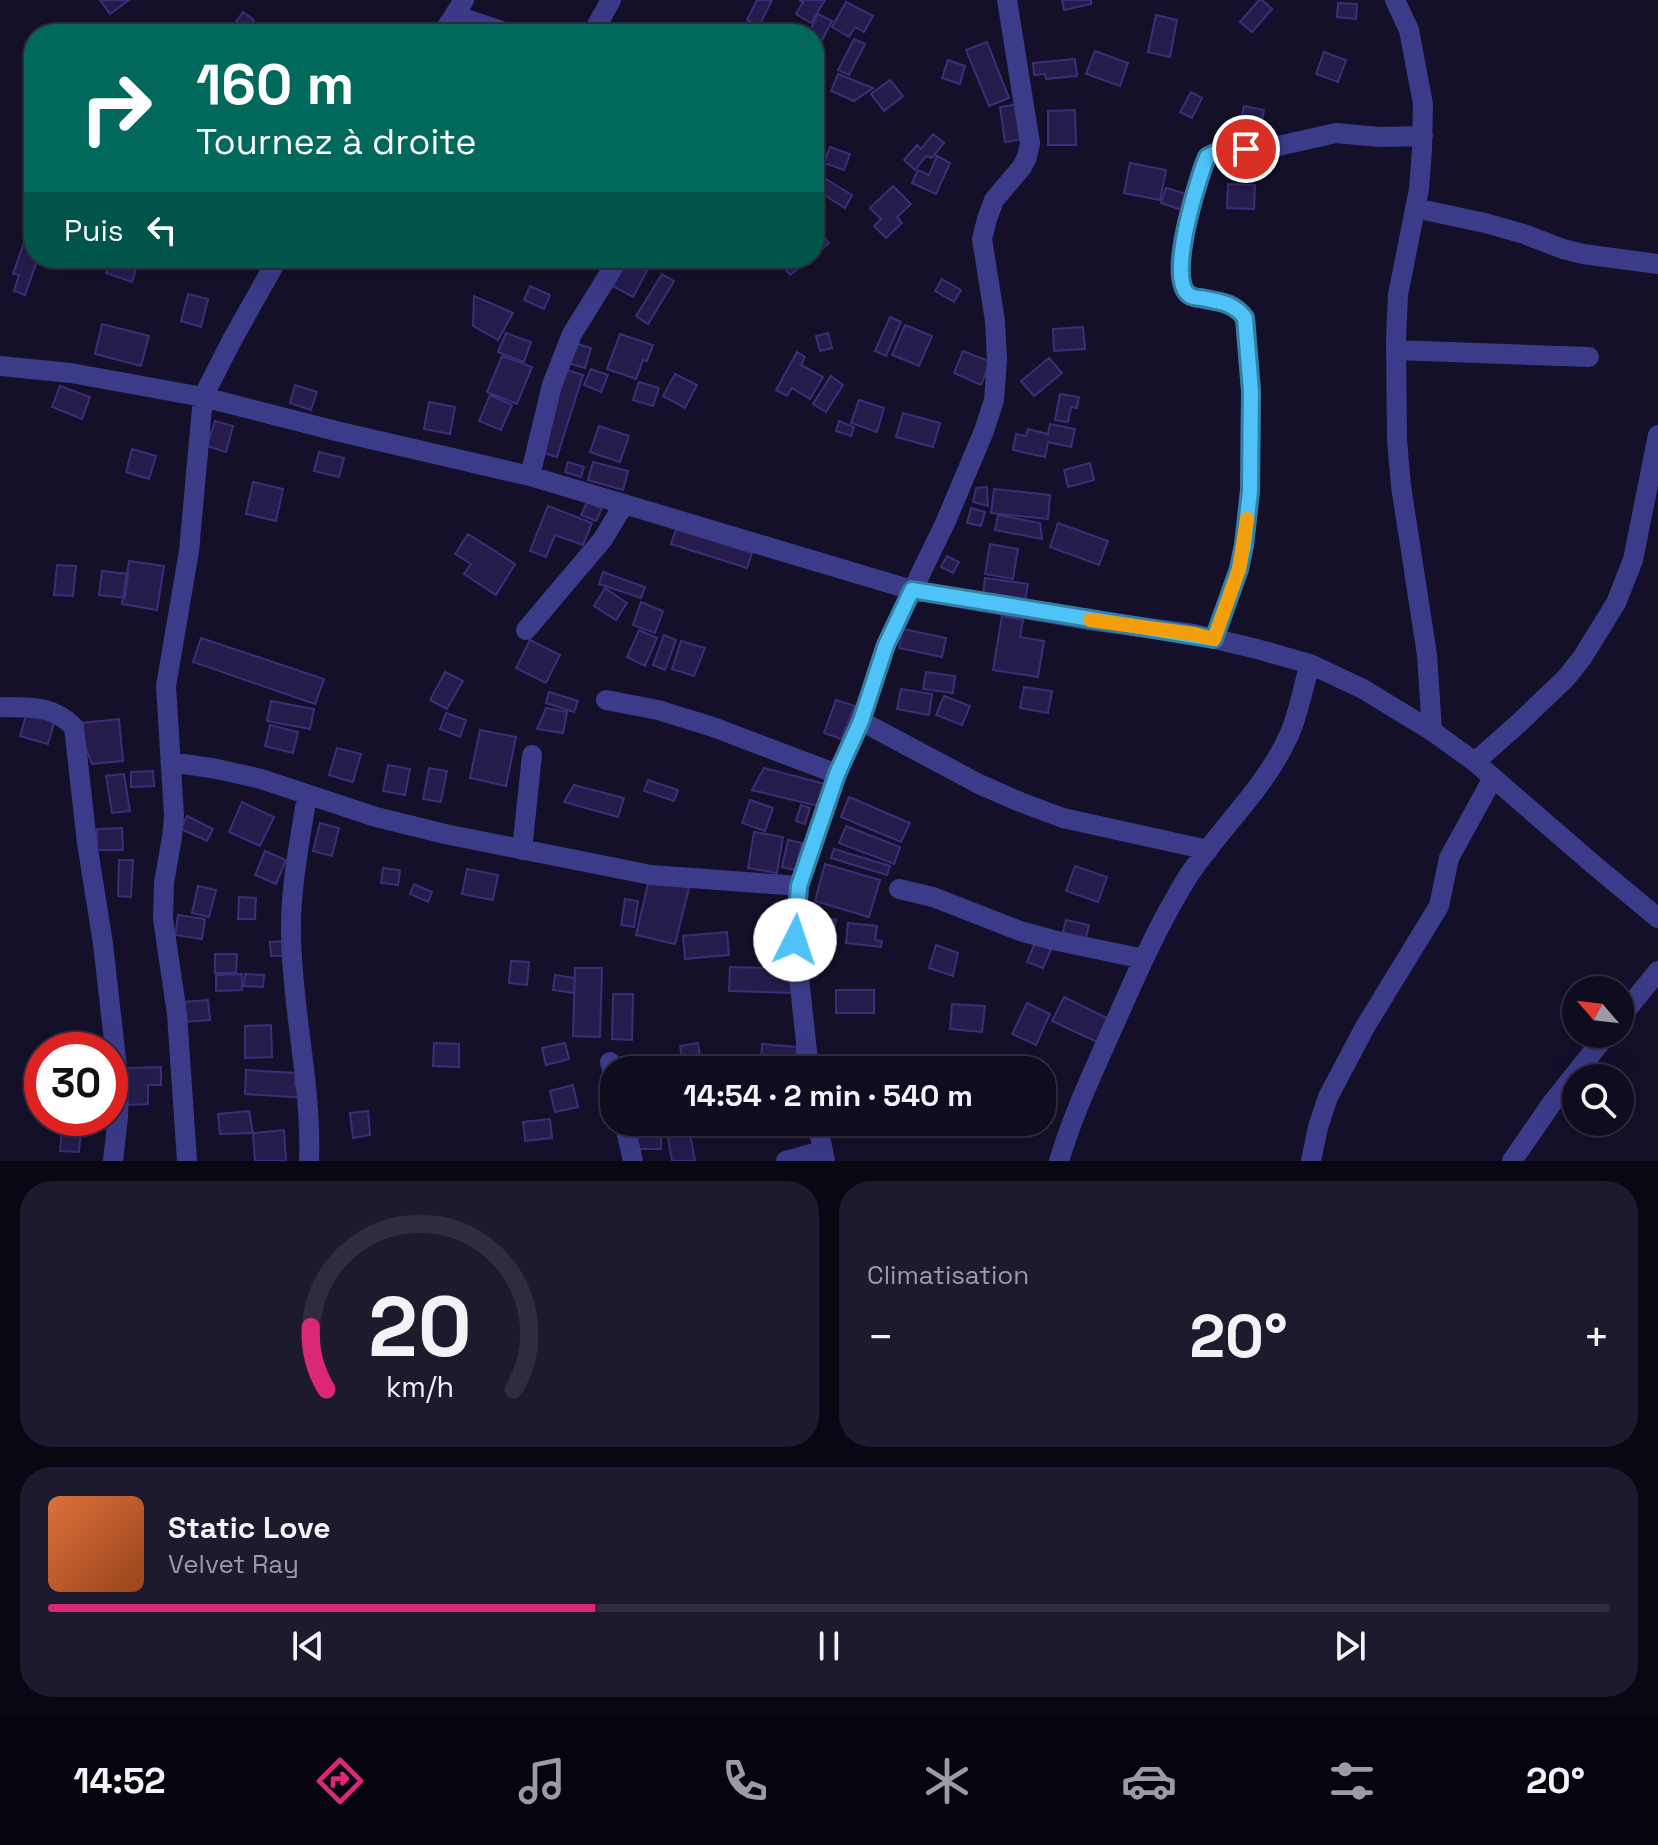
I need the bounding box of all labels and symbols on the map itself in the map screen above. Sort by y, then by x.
pin [1212,115,1280,183]
position arrow [753,898,837,982]
north arrow [1562,976,1634,1048]
speed limit sign: 30 [24,1032,128,1136]

